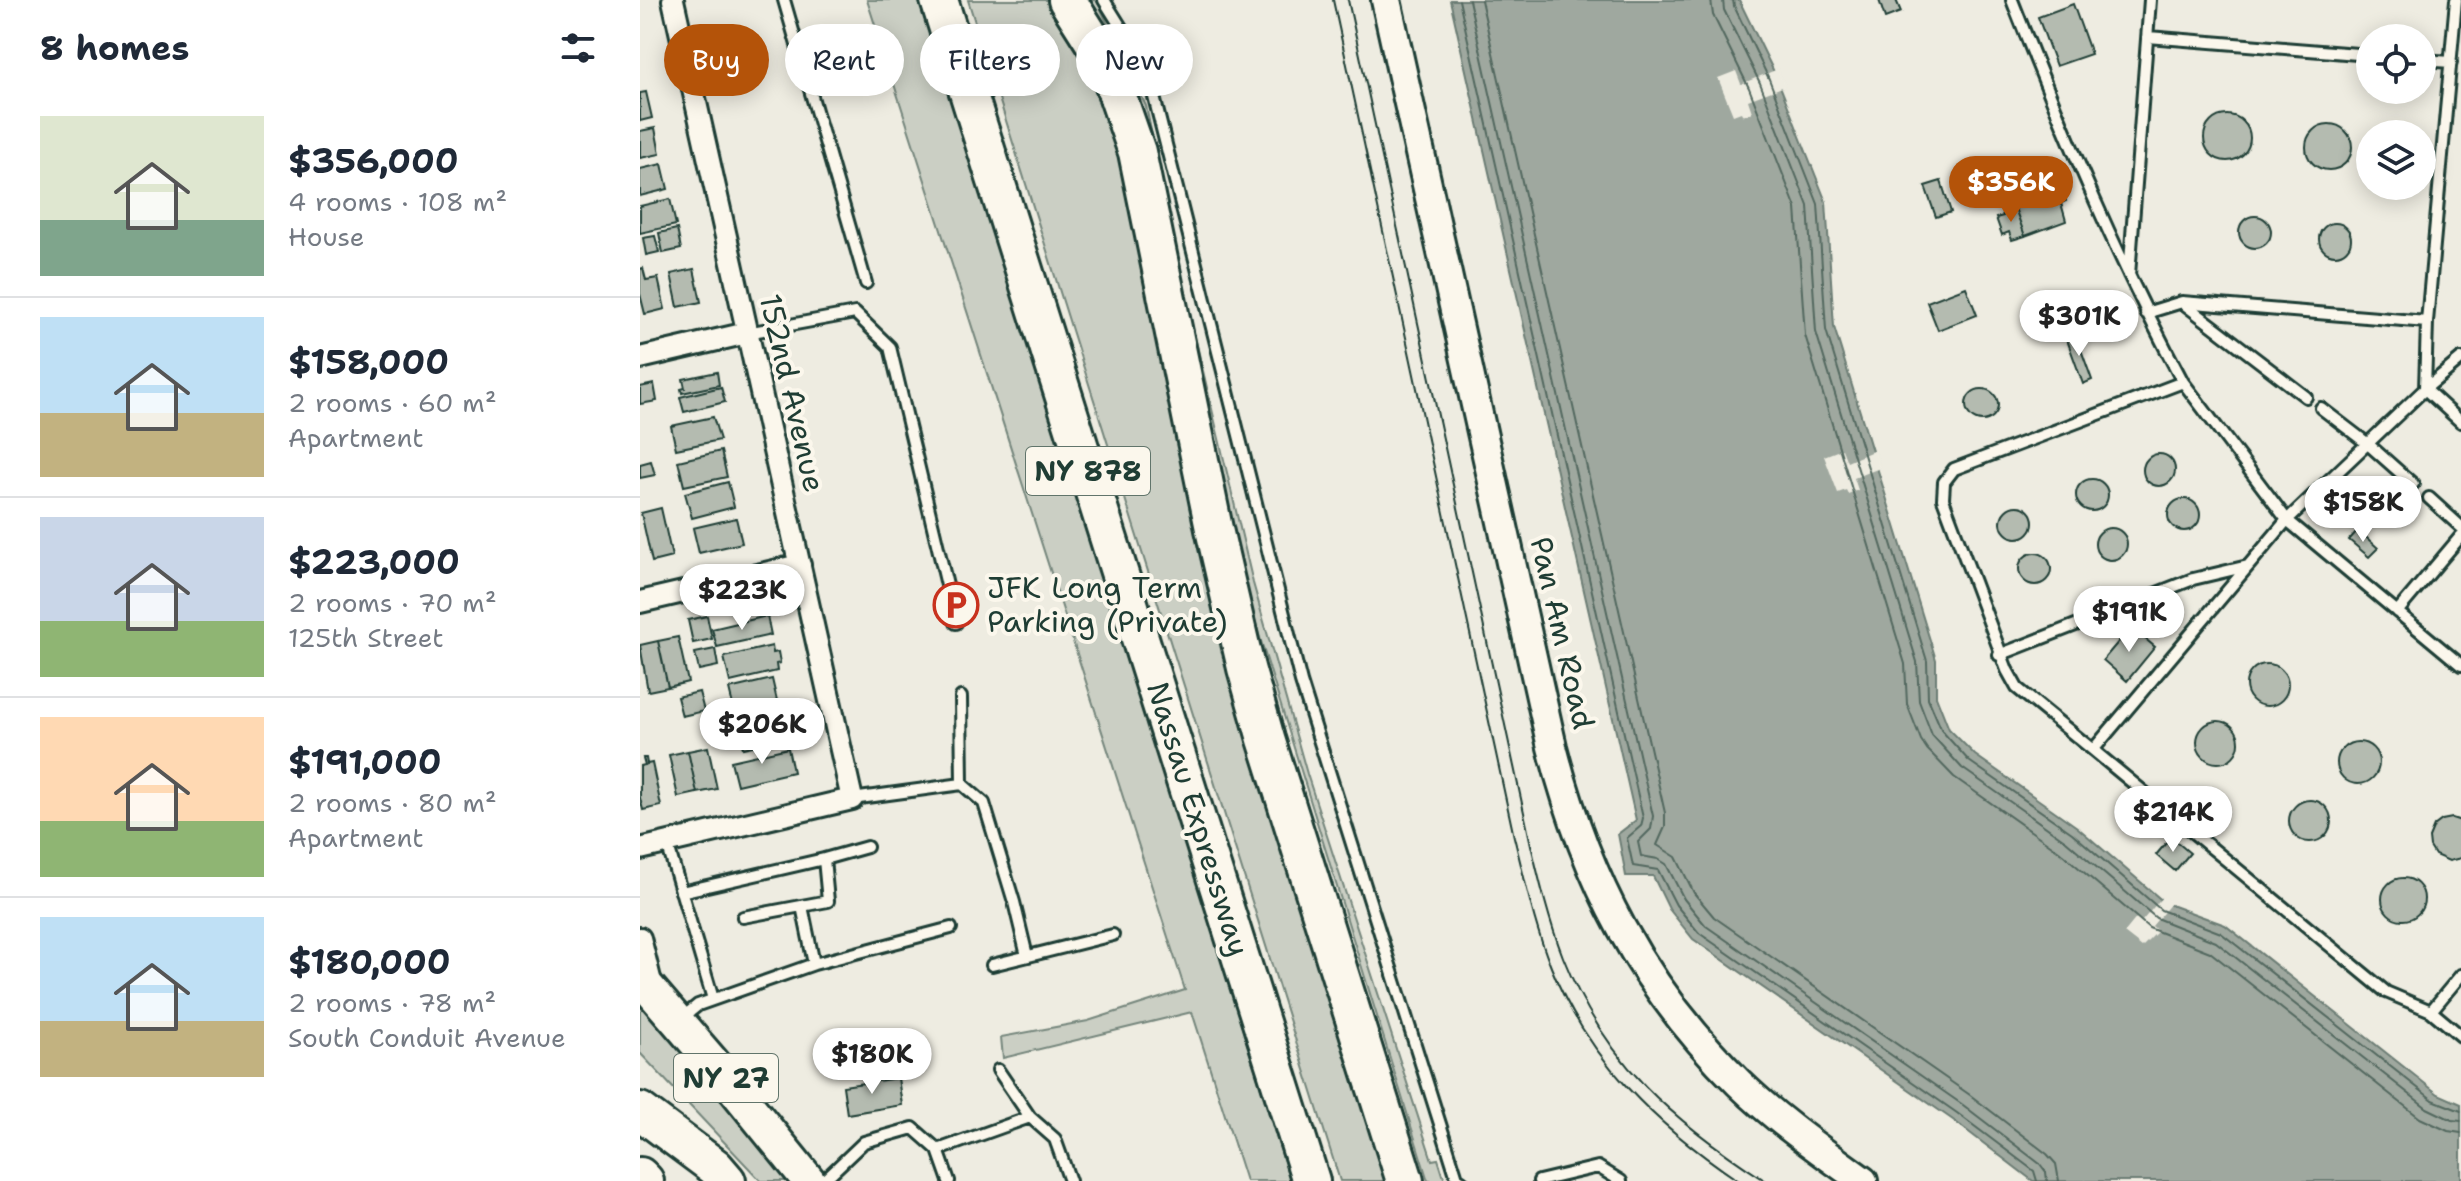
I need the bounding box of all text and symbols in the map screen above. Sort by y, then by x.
chip: Buy [664,24,769,96]
chip: Rent [785,24,904,96]
chip: Filters [920,24,1060,96]
chip: New [1076,24,1193,96]
map controls [2356,24,2436,200]
button: locate [2356,24,2436,104]
text: 8 homes [40,25,189,71]
icon: filters [556,26,600,70]
button: layers [2356,120,2436,200]
text: $356,000 [288,138,459,184]
icon: home [104,148,200,244]
pin: $356K [1955,156,2067,224]
text: $356K [1967,164,2055,199]
text: 4 rooms · 108 m² [288,184,507,219]
text: House [288,219,364,254]
street label: 152nd Avenue [750,290,835,496]
pin: $301K [2023,290,2135,358]
text: $301K [2038,298,2120,333]
text: $158,000 [288,339,449,385]
icon: home [104,349,200,445]
text: 2 rooms · 60 m² [288,385,497,420]
text: Apartment [288,420,424,455]
road number: NY 878 [1026,447,1150,495]
pin: $158K [2307,476,2419,544]
text: $158K [2323,484,2403,519]
street label: Pan Am Road [1520,533,1605,733]
text: $223,000 [288,539,460,585]
icon: home [104,549,200,645]
pin: $223K [686,564,798,632]
place label: JFK Long Term Parking (Private) [987,567,1228,642]
text: $223K [698,572,786,607]
parking icon: JFK Long Term Parking (Private) [932,581,980,629]
text: 2 rooms · 70 m² [288,585,497,620]
pin: $191K [2073,586,2185,654]
text: $191K [2091,594,2167,629]
text: 125th Street [288,620,444,655]
street label: Nassau Expressway [1137,677,1260,961]
pin: $206K [706,698,818,766]
text: $206K [718,706,806,741]
text: $191,000 [288,739,442,785]
icon: home [104,749,200,845]
text: 2 rooms · 80 m² [288,785,497,820]
pin: $214K [2117,786,2229,854]
text: $214K [2132,794,2214,829]
text: Apartment [288,820,424,855]
text: $180,000 [288,939,451,985]
icon: home [104,949,200,1045]
text: 2 rooms · 78 m² [288,985,496,1020]
text: South Conduit Avenue [288,1020,566,1055]
pin: $180K [816,1028,928,1096]
text: $180K [831,1036,913,1071]
road number: NY 27 [674,1054,778,1102]

